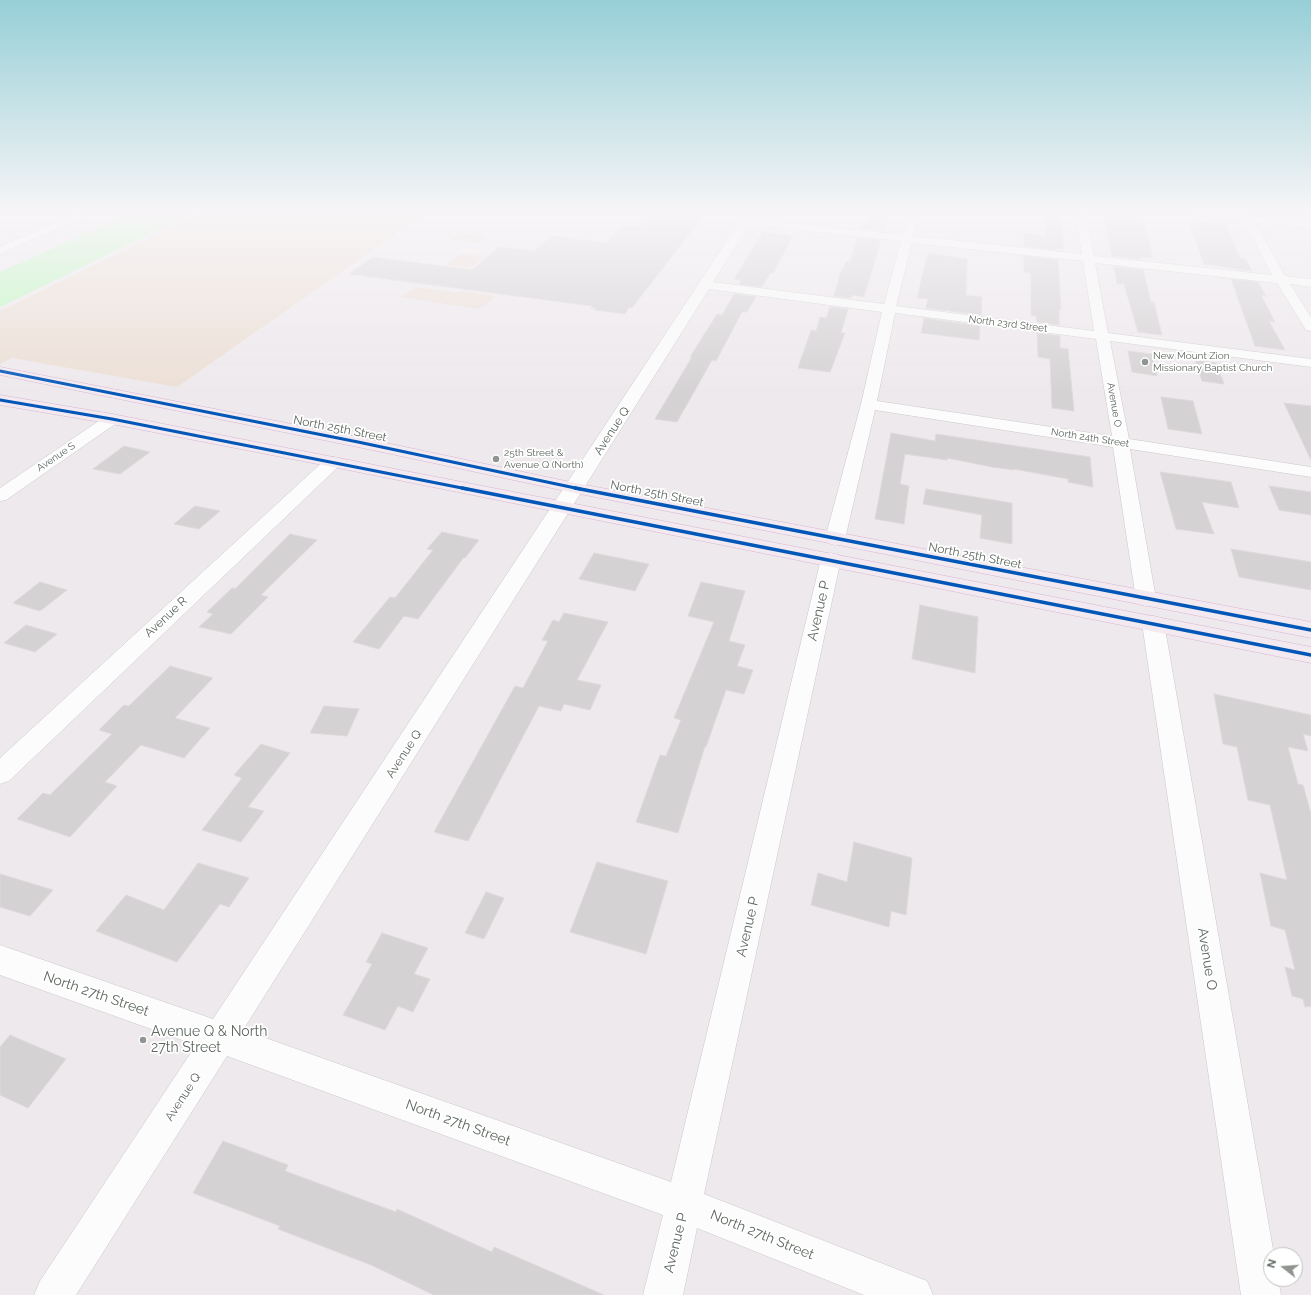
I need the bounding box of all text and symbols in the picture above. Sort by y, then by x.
street label: North 23rd Street [968,313,1048,335]
place label: New Mount Zion Missionary Baptist Church [1153,350,1272,374]
marker: New Mount Zion Missionary Baptist Church [1140,357,1150,367]
street label: Avenue O [1104,382,1124,428]
street label: Avenue Q [591,404,633,458]
street label: North 25th Street [292,413,388,445]
street label: North 24th Street [1050,426,1130,450]
street label: Avenue S [35,440,77,474]
place label: 25th Street & Avenue Q (North) [504,447,583,470]
marker: 25th Street & Avenue Q (North) [491,454,501,464]
street label: North 25th Street [609,478,705,510]
street label: North 25th Street [927,540,1023,572]
street label: Avenue P [804,579,834,643]
street label: Avenue R [142,594,190,640]
street label: Avenue Q [383,727,425,781]
street label: Avenue P [733,895,763,959]
street label: Avenue O [1194,926,1220,992]
street label: North 27th Street [41,968,151,1020]
place label: Avenue Q & North 27th Street [151,1024,267,1056]
marker: Avenue Q & North 27th Street [138,1035,148,1045]
street label: Avenue Q [162,1070,204,1124]
street label: North 27th Street [403,1096,513,1150]
street label: North 27th Street [708,1207,816,1263]
street label: Avenue P [660,1211,692,1275]
north arrow [1263,1247,1303,1287]
text: N [1265,1258,1279,1270]

